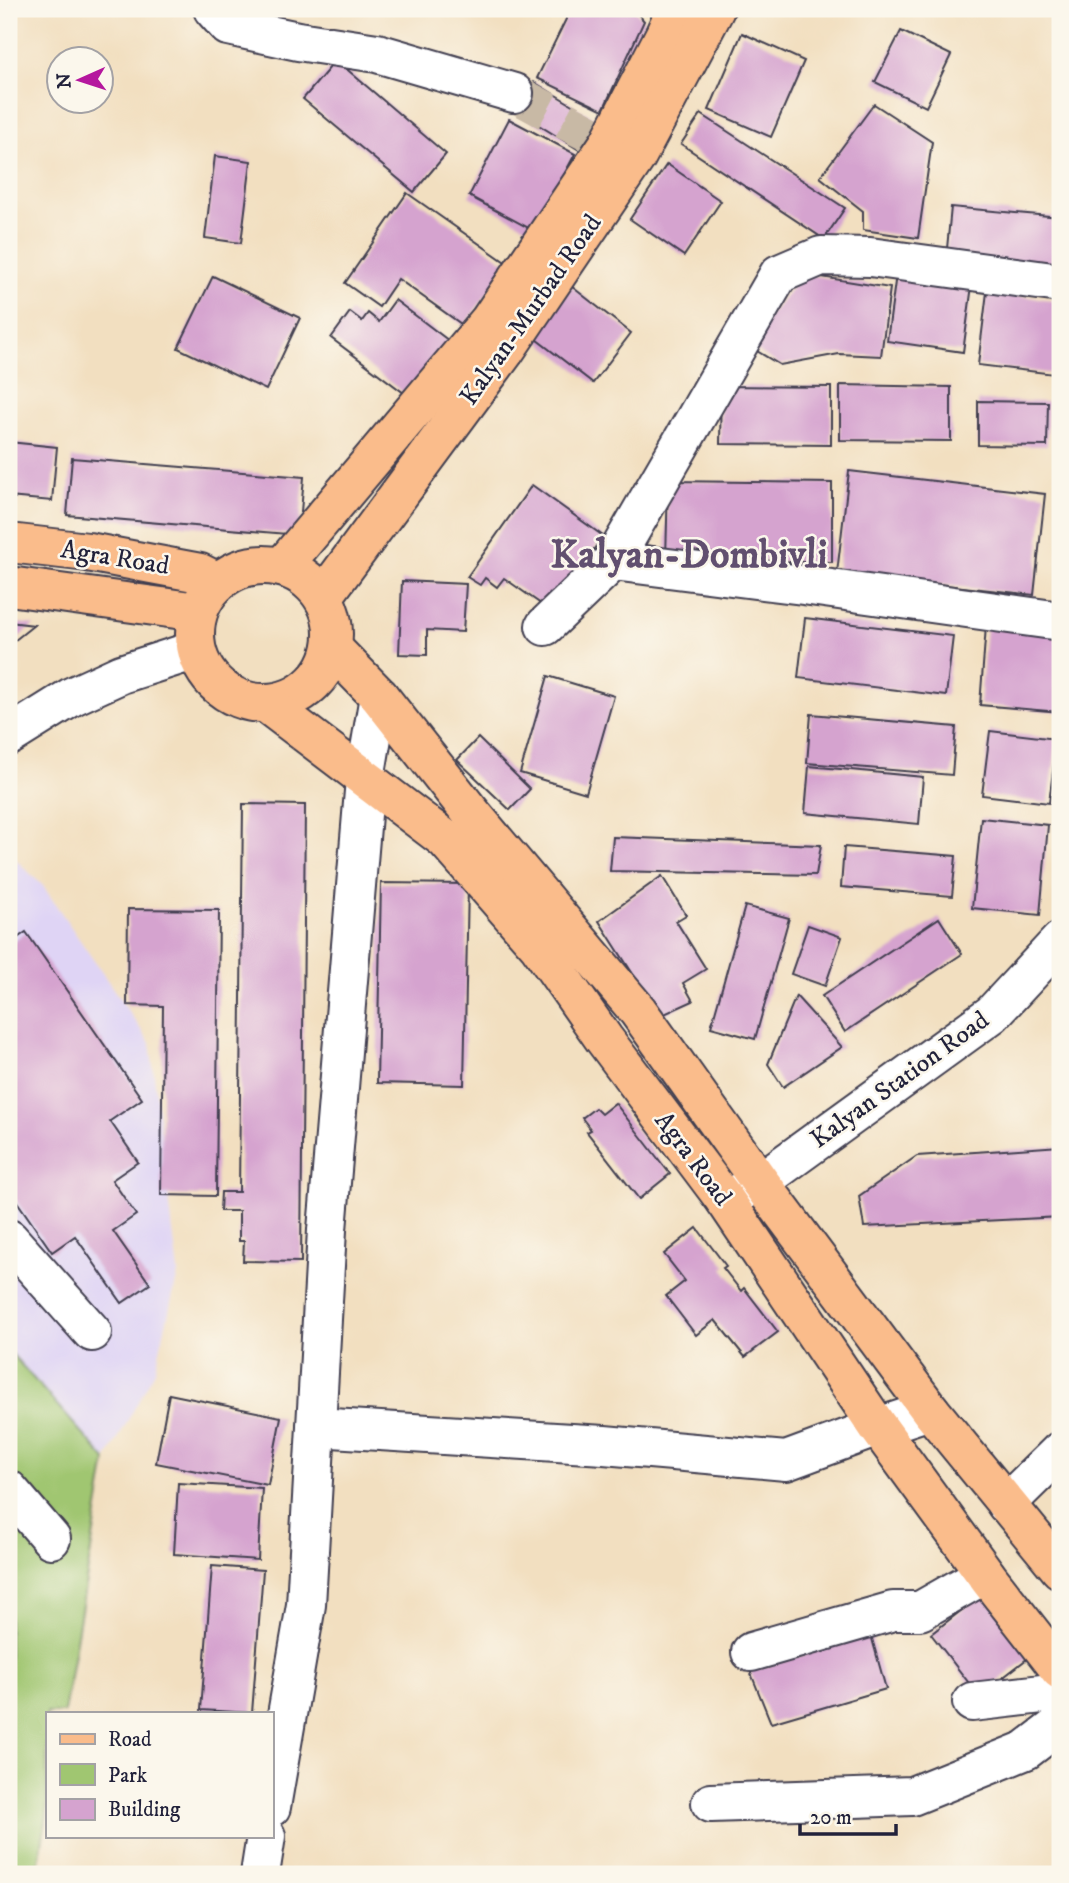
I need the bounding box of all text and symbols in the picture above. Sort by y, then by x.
north arrow [46,46,116,116]
text: N [53,72,76,89]
street label: Kalyan-Murbad Road [453,208,609,412]
district label: Kalyan-Dombivli [550,531,828,581]
street label: Agra Road [58,533,172,583]
street label: Kalyan Station Road [804,1004,996,1156]
street label: Agra Road [647,1105,739,1213]
legend [46,1712,273,1838]
text: Road [108,1727,152,1753]
text: Park [108,1763,148,1789]
scale bar [800,1792,896,1836]
text: Building [108,1797,181,1823]
text: 20 m [810,1805,852,1831]

